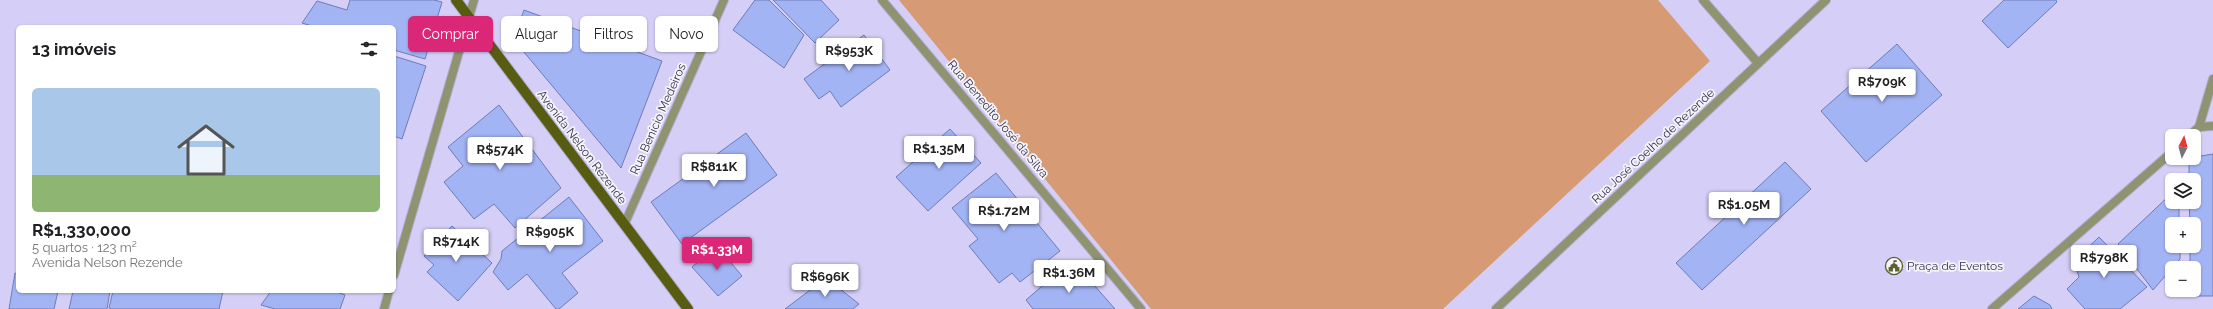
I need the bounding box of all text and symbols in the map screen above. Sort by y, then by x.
chip: Comprar [408,16,493,52]
chip: Alugar [501,16,572,52]
chip: Filtros [580,16,647,52]
chip: Novo [655,16,718,52]
icon: filters [358,38,380,60]
pin: R$953K [816,38,882,72]
text: 13 imóveis [32,39,116,59]
text: R$953K [825,43,873,58]
street label: Rua Benedito José da Silva [945,57,1051,181]
street label: Rua Benício Medeiros [627,61,689,177]
pin: R$709K [1849,69,1915,103]
text: R$709K [1858,74,1906,89]
street label: Rua José Coelho de Rezende [1589,86,1717,206]
street label: Avenida Nelson Rezende [535,87,629,207]
icon: home [170,114,242,186]
north arrow [2165,129,2201,165]
map controls [2165,129,2201,297]
pin: R$1.35M [902,136,976,170]
pin: R$574K [467,137,533,171]
text: R$1.35M [913,141,965,156]
text: R$574K [477,142,524,157]
pin: R$811K [681,154,747,188]
text: R$811K [691,159,737,174]
button: layers [2165,173,2201,209]
pin: R$1.05M [1707,192,1781,226]
text: R$1.05M [1718,197,1770,212]
pin: R$1.72M [967,198,1041,232]
text: R$1.72M [978,203,1030,218]
button: + [2165,217,2201,253]
pin: R$905K [517,219,583,253]
text: R$1,330,000 [32,220,131,240]
text: R$905K [526,224,574,239]
pin: R$714K [423,229,489,263]
text: R$714K [433,234,479,249]
pin: R$1.33M [680,237,754,271]
text: 5 quartos · 123 m² [32,240,137,255]
text: R$1.33M [691,242,743,257]
pin: R$798K [2071,245,2137,279]
text: R$798K [2080,250,2128,265]
text: Avenida Nelson Rezende [32,255,183,270]
public building icon: Praça de Eventos [1884,256,1904,276]
place label: Praça de Eventos [1907,259,2003,273]
pin: R$1.36M [1032,260,1106,294]
button: − [2165,261,2201,297]
pin: R$696K [792,264,858,298]
text: R$1.36M [1043,265,1095,280]
text: R$696K [800,269,850,284]

